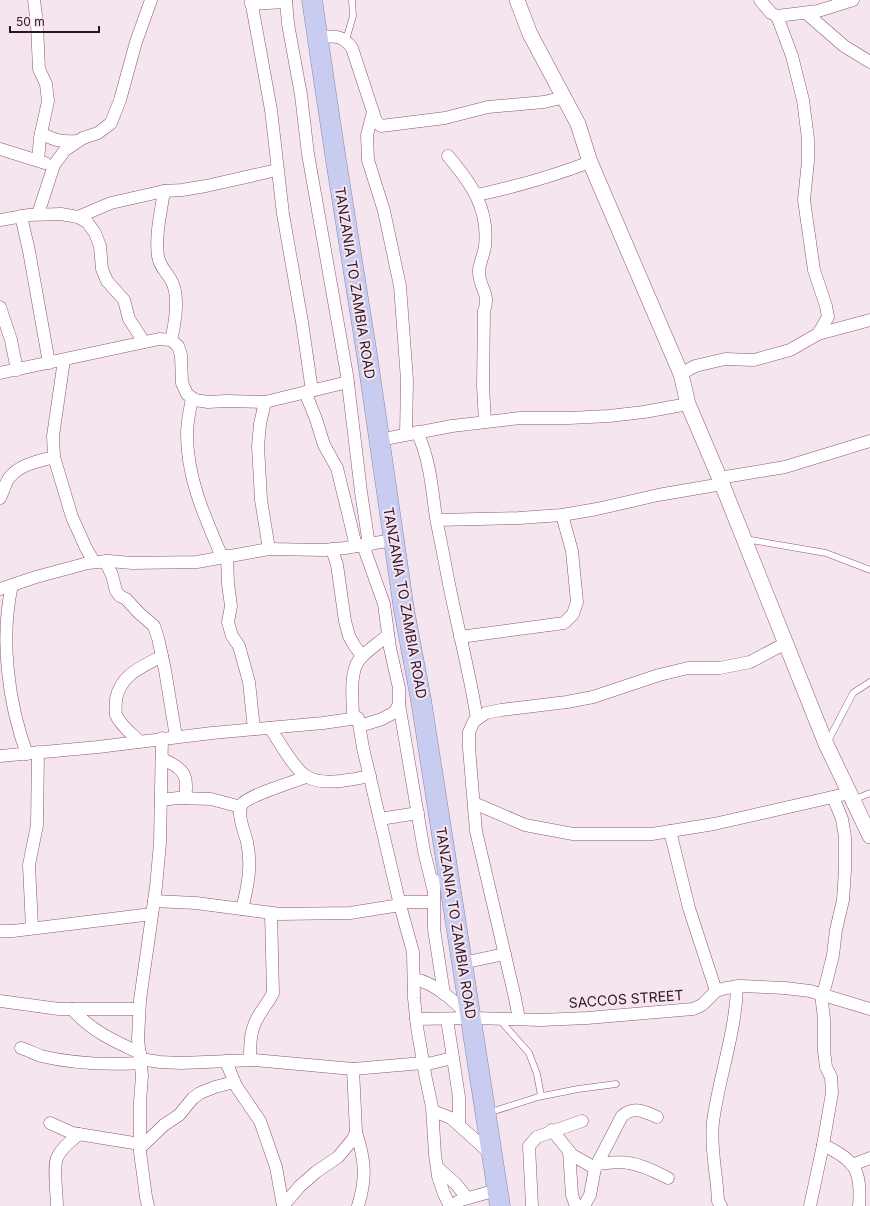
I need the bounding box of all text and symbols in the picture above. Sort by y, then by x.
scale bar [10,8,99,34]
text: 50 m [16,14,45,29]
street label: TANZANIA TO ZAMBIA ROAD [332,186,379,380]
street label: TANZANIA TO ZAMBIA ROAD [380,506,431,700]
street label: TANZANIA TO ZAMBIA ROAD [433,826,480,1020]
street label: SACCOS STREET [568,986,684,1011]

